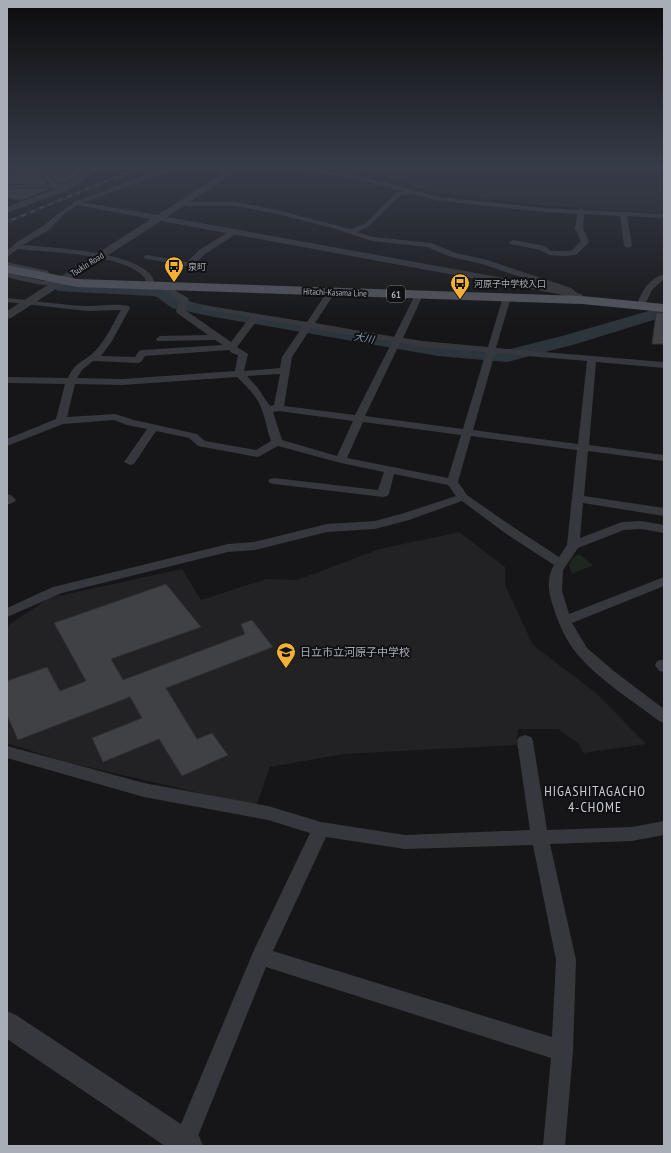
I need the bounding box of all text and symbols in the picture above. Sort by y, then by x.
street label: Tsukin Road [68,250,106,278]
bus stop icon: 泉町 [163,255,185,283]
place label: 泉町 [188,261,206,272]
bus stop icon: 河原子中学校入口 [449,272,471,300]
place label: 河原子中学校入口 [474,278,546,289]
street label: Hitachi-Kasama Line [303,285,367,299]
road number: 61 [387,286,405,302]
water label: 大川 [353,330,376,346]
school or university icon: 日立市立河原子中学校 [275,641,297,669]
place label: 日立市立河原子中学校 [300,645,410,659]
district label: HIGASHITAGACHO 4-CHOME [544,782,646,816]

